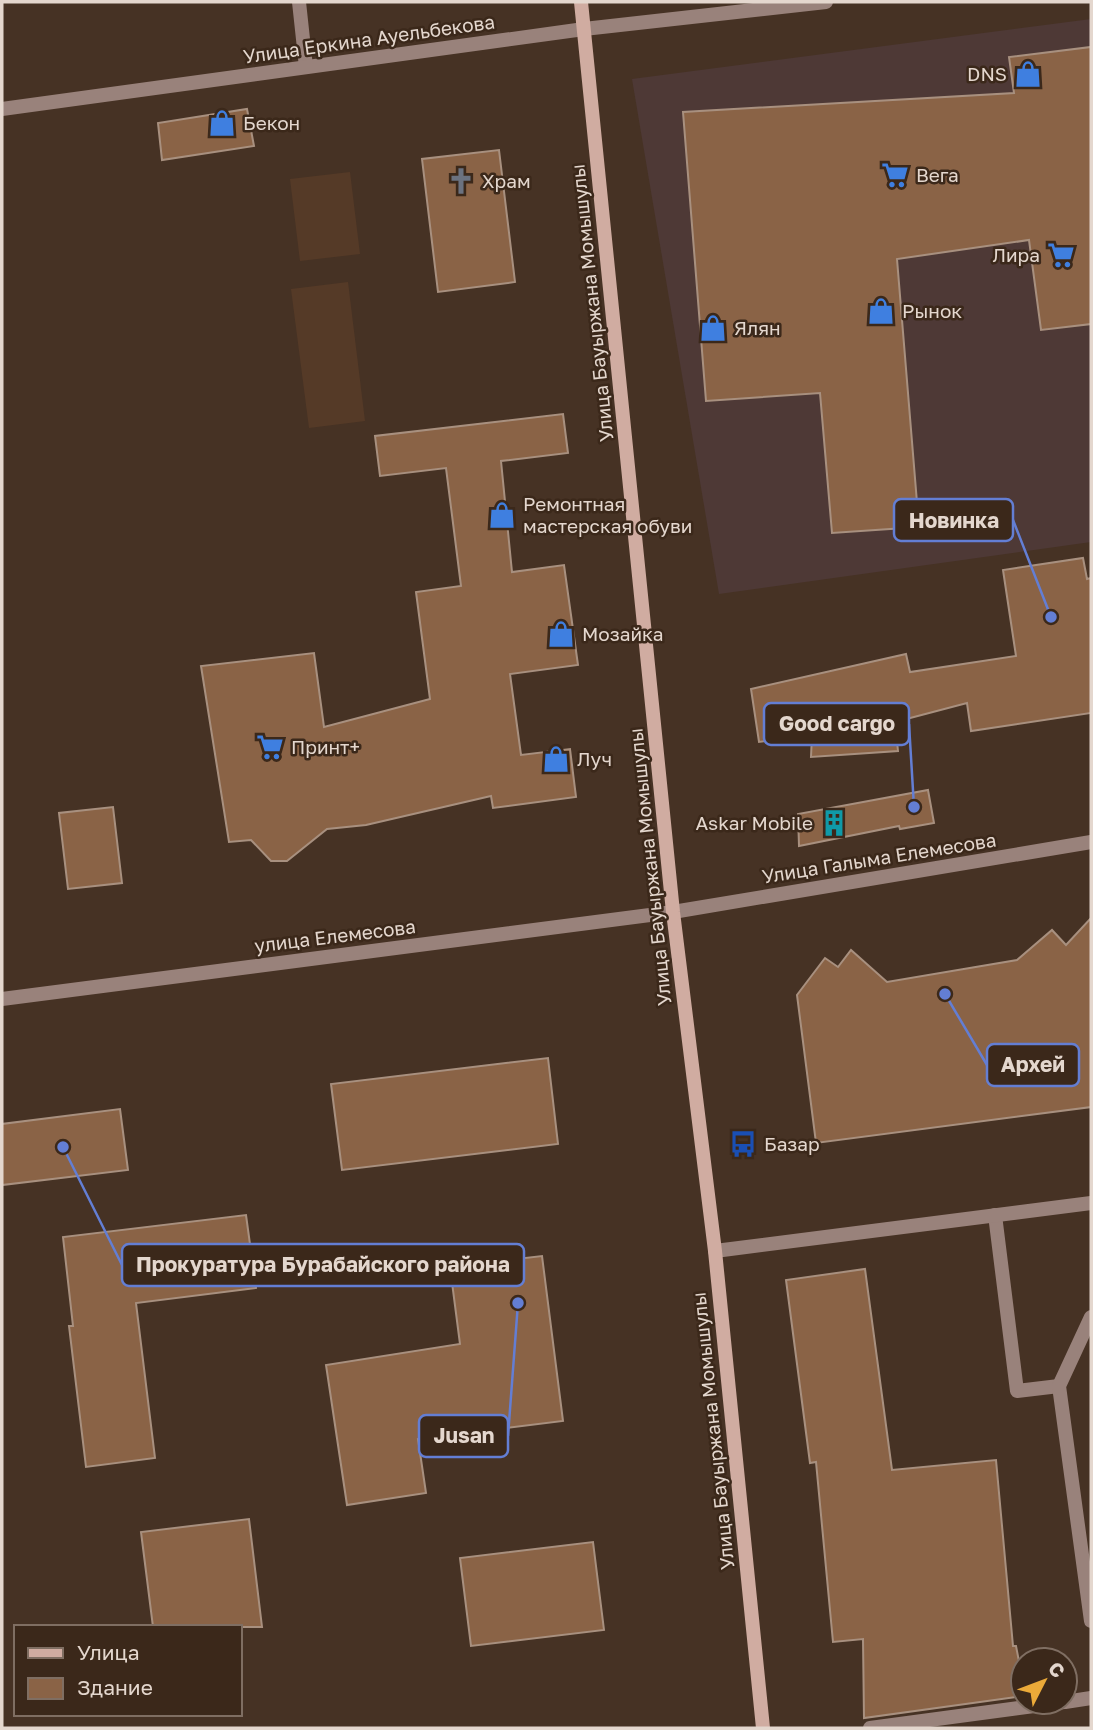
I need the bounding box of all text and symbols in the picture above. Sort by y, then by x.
street label: Улица Еркина Ауельбекова [242,9,496,68]
shop icon: DNS [1013,59,1043,89]
place label: DNS [967,62,1007,85]
shop icon: Бекон [207,108,237,138]
place label: Бекон [243,111,300,134]
supermarket icon: Вега [880,160,910,190]
street label: Улица Бауыржана Момышулы [565,163,618,443]
place label: Вега [916,163,959,186]
church icon: Храм [446,166,476,196]
place label: Храм [482,169,531,192]
supermarket icon: Лира [1046,240,1076,270]
place label: Лира [992,243,1040,266]
shop icon: Рынок [866,296,896,326]
place label: Рынок [902,299,962,322]
shop icon: Ялян [698,313,728,343]
place label: Ялян [734,316,781,339]
place label: Ремонтная мастерская обуви [523,492,692,537]
callout: Новинка [894,499,1013,541]
shop icon: Ремонтная мастерская обуви [487,500,517,530]
text: Новинка [909,507,999,533]
shop icon: Мозайка [546,619,576,649]
place label: Мозайка [582,622,664,645]
callout: Good cargo [764,703,909,745]
text: Good cargo [779,710,895,736]
street label: Улица Бауыржана Момышулы [623,727,676,1007]
supermarket icon: Принт+ [255,732,285,762]
place label: Принт+ [291,735,360,758]
shop icon: Луч [541,744,571,774]
place label: Луч [577,747,612,770]
building icon: Askar Mobile [819,808,849,838]
place label: Askar Mobile [695,811,813,834]
street label: Улица Галыма Елемесова [760,828,998,887]
street label: улица Елемесова [253,914,417,957]
callout: Архей [987,1044,1079,1086]
text: Архей [1001,1051,1065,1077]
bus stop icon: Базар [728,1129,758,1159]
place label: Базар [764,1132,820,1155]
callout: Прокуратура Бурабайского района [122,1244,524,1286]
text: Прокуратура Бурабайского района [136,1251,510,1277]
street label: Улица Бауыржана Момышулы [686,1291,739,1571]
callout: Jusan [419,1415,508,1457]
text: Jusan [433,1422,495,1448]
legend [14,1625,242,1716]
text: Улица [77,1639,140,1665]
north arrow [1009,1646,1079,1716]
text: С [1044,1657,1070,1682]
text: Здание [77,1674,153,1700]

